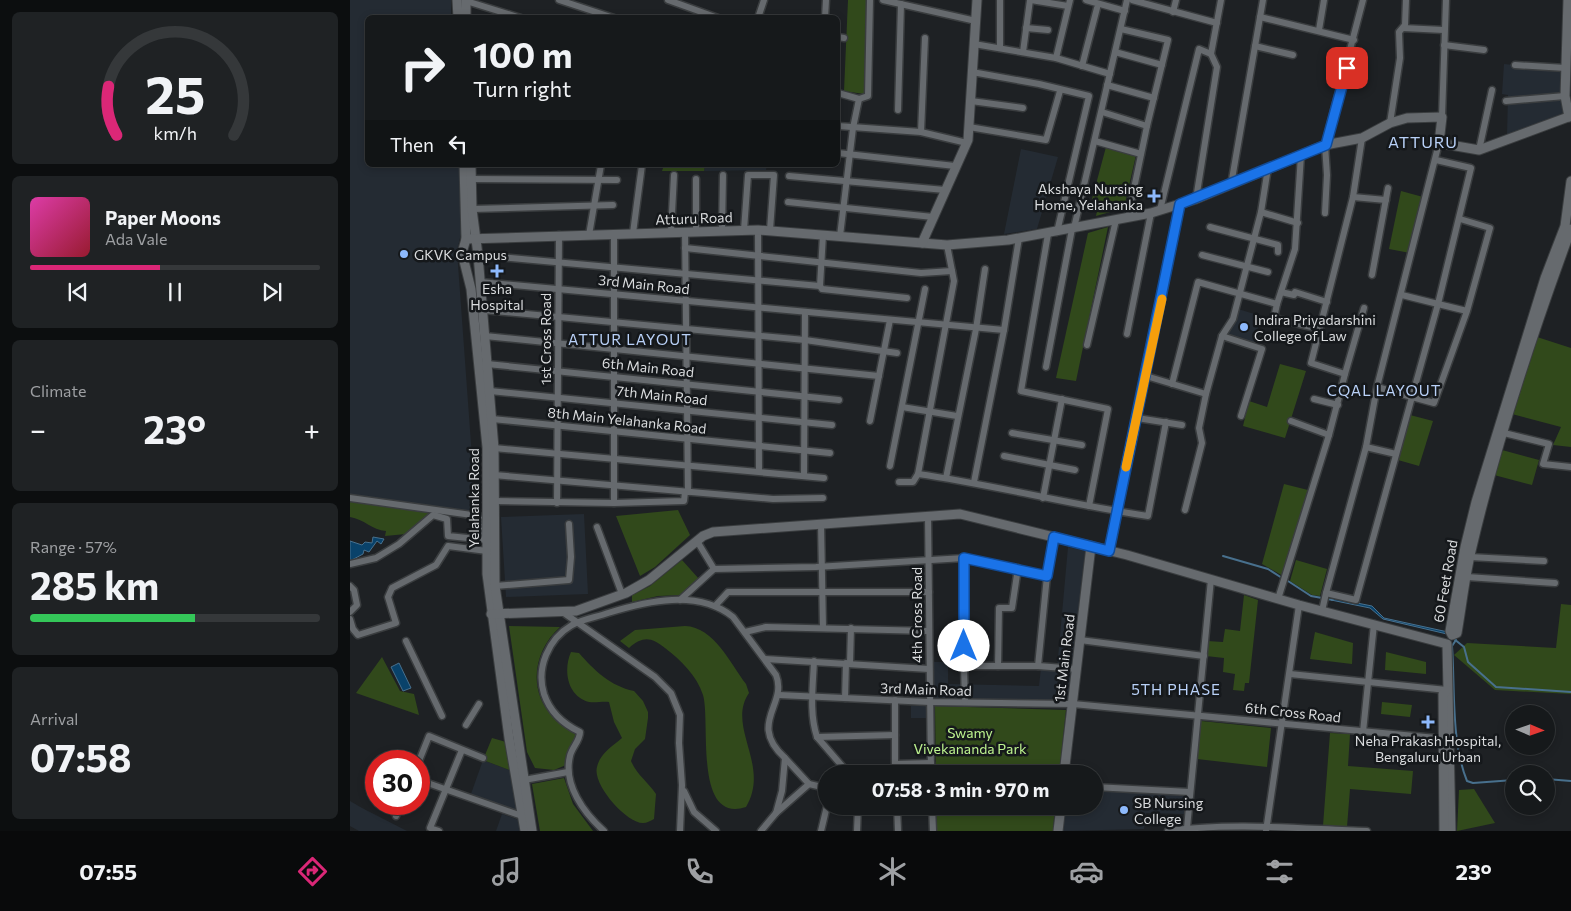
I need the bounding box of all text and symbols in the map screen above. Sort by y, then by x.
text: 100 m [473,32,573,75]
icon: right [390,35,455,100]
pin [1326,47,1368,89]
icon: arrive [1333,54,1361,82]
text: 25 [145,61,205,125]
text: Turn right [473,75,571,102]
text: km/h [153,122,197,144]
icon: left [444,130,472,158]
district label: ATTURU [1388,132,1458,151]
text: Then [390,133,434,156]
place label: Akshaya Nursing Home, Yelahanka [1034,180,1143,213]
marker: Akshaya Nursing Home, Yelahanka [1147,189,1161,203]
text: Paper Moons [105,206,221,229]
street label: Atturu Road [655,208,733,228]
text: Ada Vale [105,229,167,248]
place label: GKVK Campus [414,246,507,263]
marker: GKVK Campus [398,248,410,260]
marker: Esha Hospital [490,264,504,278]
street label: 3rd Main Road [598,271,690,297]
icon: previous [64,278,92,306]
icon: pause [161,278,189,306]
icon: next [258,278,286,306]
place label: Esha Hospital [470,280,524,313]
street label: 1st Cross Road [537,293,554,385]
place label: Indira Priyadarshini College of Law [1254,311,1376,344]
marker: Indira Priyadarshini College of Law [1238,321,1250,333]
district label: ATTUR LAYOUT [568,330,692,348]
street label: 6th Main Road [601,354,695,380]
text: Climate [30,381,86,400]
district label: CQAL LAYOUT [1327,381,1441,399]
street label: 7th Main Road [616,382,708,408]
street label: 8th Main Yelahanka Road [547,403,707,437]
text: 23° [143,405,206,452]
text: − [30,412,46,446]
text: + [304,412,320,446]
street label: Yelahanka Road [465,448,482,548]
text: Range · 57% [30,537,117,556]
street label: 60 Feet Road [1429,538,1461,624]
text: 285 km [30,561,159,608]
street label: 4th Cross Road [908,567,925,663]
street label: 1st Main Road [1050,613,1078,703]
position arrow [937,619,989,671]
street label: 3rd Main Road [880,679,972,699]
district label: 5TH PHASE [1131,680,1221,698]
street label: 6th Cross Road [1244,699,1342,725]
north arrow [1505,705,1555,755]
map controls [1505,705,1555,815]
text: Arrival [30,709,78,728]
marker: Neha Prakash Hospital, Bengaluru Urban [1421,715,1435,729]
park label: Swamy Vivekananda Park [913,724,1027,757]
place label: Neha Prakash Hospital, Bengaluru Urban [1355,732,1501,765]
text: 07:58 [30,733,132,780]
speed limit sign: 30 [365,750,430,815]
button: search [1505,765,1555,815]
text: 07:58 · 3 min · 970 m [872,778,1049,801]
place label: SB Nursing College [1134,794,1204,827]
marker: SB Nursing College [1118,804,1130,816]
icon: directions [295,854,330,889]
icon: music [489,854,524,889]
icon: phone [682,854,717,889]
icon: climate [875,854,910,889]
icon: car [1069,854,1104,889]
icon: filters [1262,854,1297,889]
text: 07:55 [79,858,137,885]
text: 23° [1455,858,1492,885]

